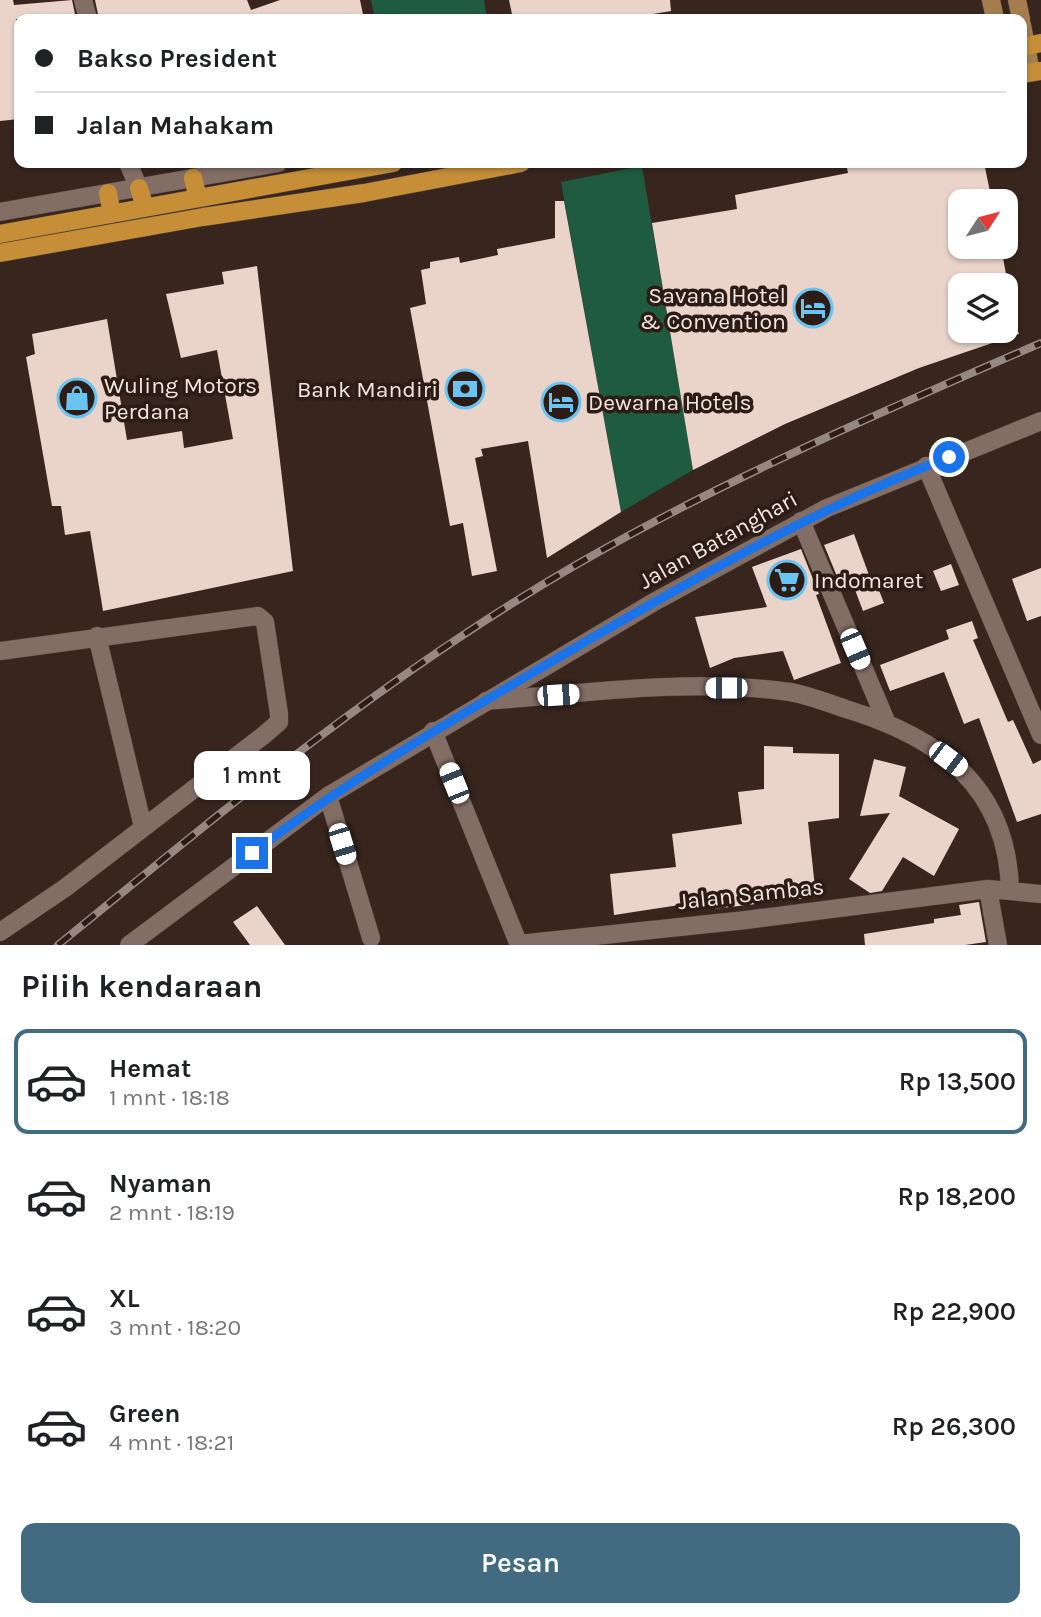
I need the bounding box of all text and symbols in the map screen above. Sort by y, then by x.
text: Bakso President [77,43,277,74]
text: Jalan Mahakam [77,110,274,141]
north arrow [948,189,1018,259]
map controls [948,189,1018,343]
button: layers [948,273,1018,343]
place label: Savana Hotel & Convention [640,282,786,335]
hotel icon: Savana Hotel & Convention [792,287,834,329]
bank icon: Bank Mandiri [444,368,486,410]
place label: Wuling Motors Perdana [104,372,257,425]
place label: Bank Mandiri [297,376,438,403]
shop icon: Wuling Motors Perdana [56,377,98,419]
hotel icon: Dewarna Hotels [540,381,582,423]
place label: Dewarna Hotels [588,389,752,416]
route start [933,441,965,473]
street label: Jalan Batanghari [634,485,802,595]
supermarket icon: Indomaret [766,559,808,601]
place label: Indomaret [814,567,924,594]
car [838,626,873,672]
car [706,678,748,699]
car [537,683,580,707]
car [925,738,972,780]
callout: 1 mnt [194,752,310,800]
car [437,760,472,806]
text: 1 mnt [223,762,281,789]
car [326,821,359,867]
route end [236,837,268,869]
street label: Jalan Sambas [677,873,825,915]
text: Pilih kendaraan [21,968,262,1005]
icon: car [25,1050,88,1113]
text: Hemat [109,1053,191,1084]
text: Rp 13,500 [899,1066,1016,1097]
text: 1 mnt · 18:18 [109,1084,230,1111]
icon: car [25,1165,88,1228]
text: Nyaman [109,1168,212,1199]
text: Rp 18,200 [898,1181,1016,1212]
text: 2 mnt · 18:19 [109,1199,235,1226]
icon: car [25,1280,88,1343]
text: XL [109,1283,140,1314]
text: Rp 22,900 [892,1296,1016,1327]
text: 3 mnt · 18:20 [109,1314,241,1341]
icon: car [25,1395,88,1458]
text: Green [109,1398,181,1429]
text: Rp 26,300 [892,1411,1016,1442]
text: 4 mnt · 18:21 [109,1429,234,1456]
button: Pesan [21,1523,1020,1603]

